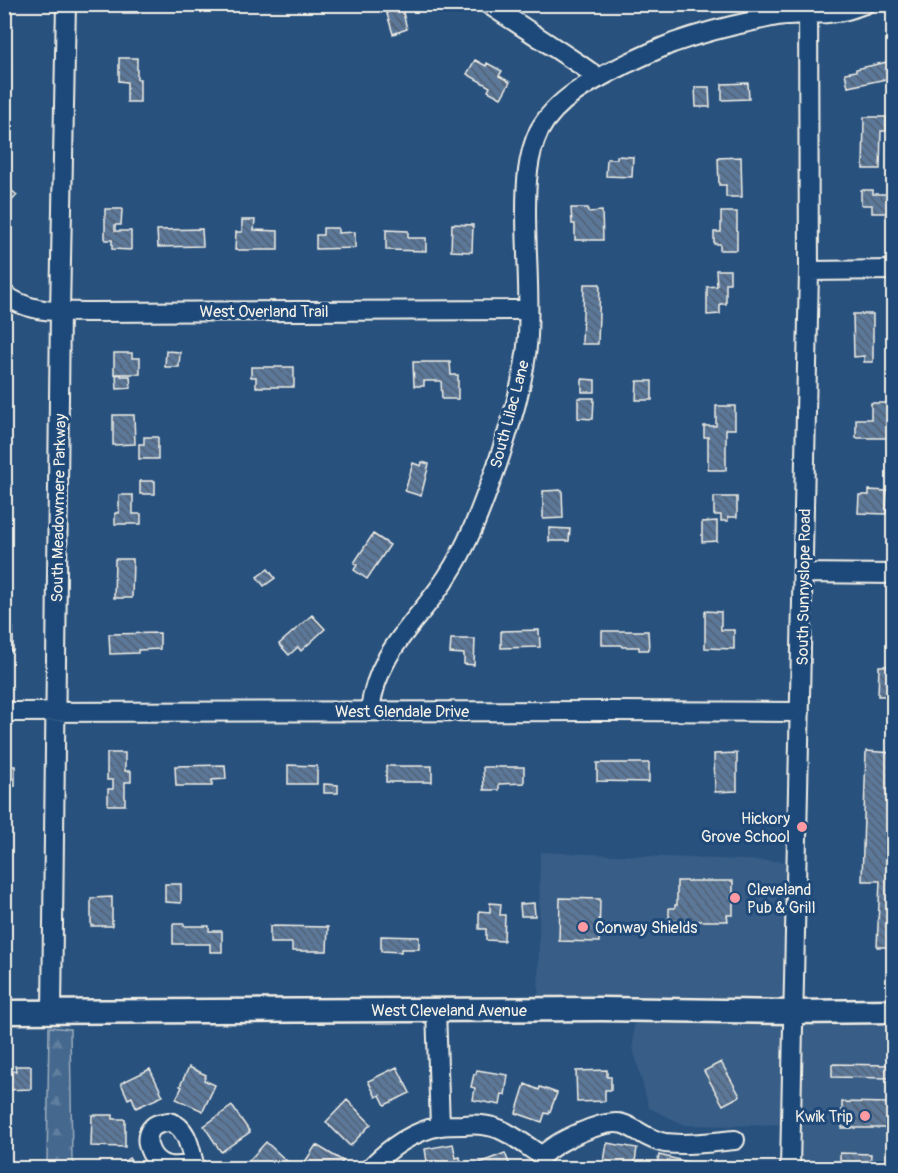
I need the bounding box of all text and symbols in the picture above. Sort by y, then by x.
street label: West Overland Trail [200,302,328,322]
street label: South Lilac Lane [486,358,534,470]
street label: South Meadowmere Parkway [47,413,71,603]
street label: South Sunnyslope Road [793,508,815,666]
street label: West Glendale Drive [335,702,469,722]
place label: Hickory Grove School [701,809,790,847]
marker: Hickory Grove School [795,820,809,834]
place label: Cleveland Pub & Grill [747,880,815,918]
marker: Cleveland Pub & Grill [728,891,742,905]
place label: Conway Shields [595,918,697,938]
marker: Conway Shields [576,920,590,934]
street label: West Cleveland Avenue [371,1001,527,1021]
place label: Kwik Trip [795,1107,853,1127]
marker: Kwik Trip [858,1109,872,1123]

